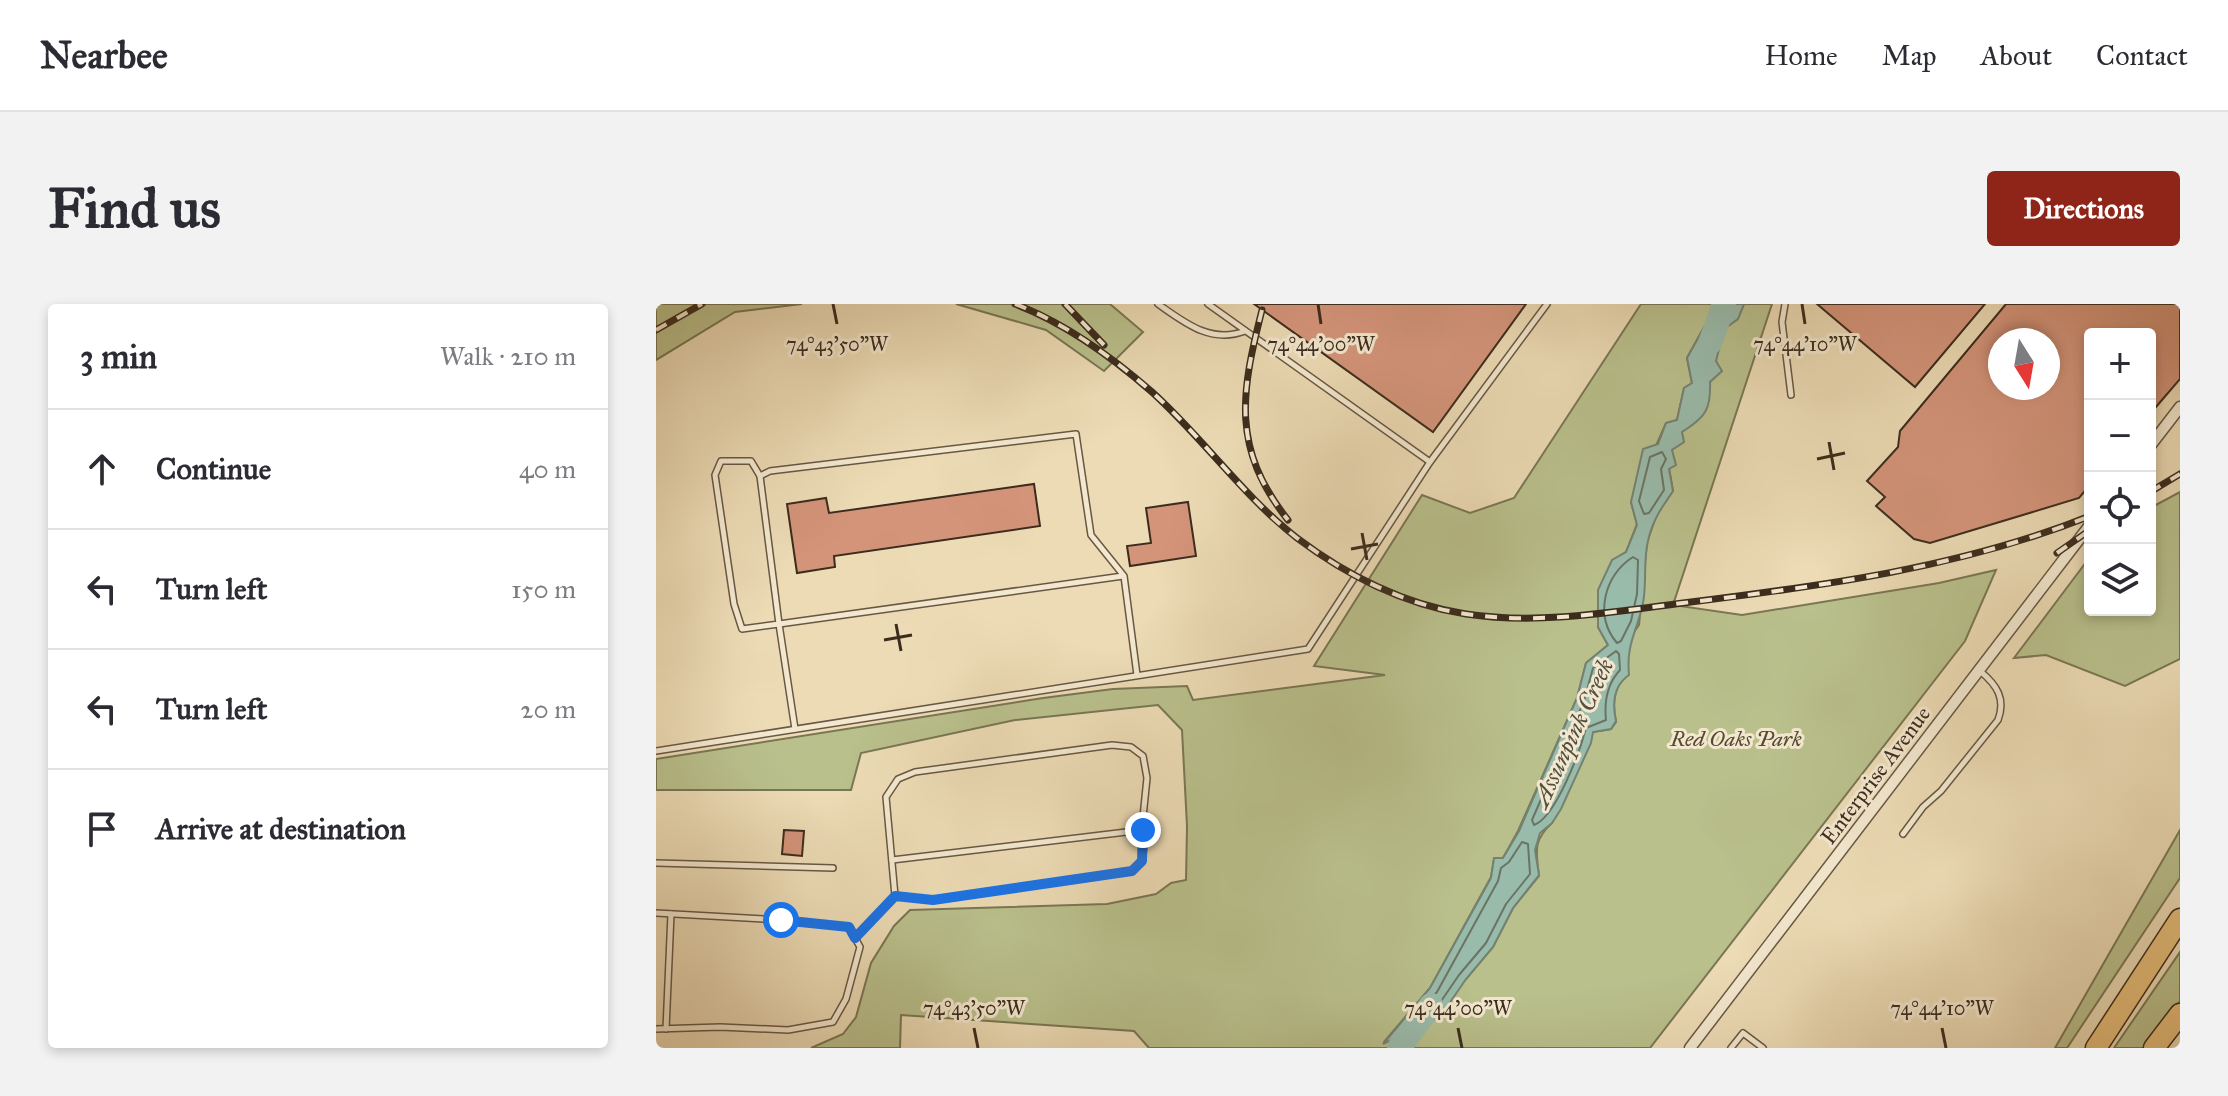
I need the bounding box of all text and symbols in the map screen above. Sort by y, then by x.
text: Nearbee [40,32,168,78]
text: Home [1765,38,1838,73]
text: Map [1882,38,1936,73]
text: About [1980,38,2052,73]
text: Contact [2096,38,2188,73]
button: Directions [1987,171,2180,246]
text: Find us [48,174,221,242]
north arrow [1988,328,2060,400]
map controls [2084,328,2156,616]
button: + [2084,328,2156,400]
text: 74°43'50"W [786,332,889,356]
text: 74°44'00"W [1267,332,1376,356]
text: 74°44'10"W [1753,332,1858,356]
text: 3 min [80,336,157,377]
text: Walk · 210 m [440,340,576,372]
button: − [2084,400,2156,472]
icon: ahead [80,447,124,491]
text: Continue [156,451,271,487]
text: 40 m [519,453,576,485]
button: locate [2084,472,2156,544]
button: layers [2084,544,2156,616]
icon: left [80,567,124,611]
text: Turn left [156,571,267,607]
text: 150 m [511,573,576,605]
water label: Assunpink Creek [1524,654,1621,815]
icon: left [80,687,124,731]
text: Turn left [156,691,267,727]
text: 20 m [521,693,576,725]
street label: Enterprise Avenue [1815,701,1936,850]
park label: Red Oaks Park [1669,725,1802,752]
icon: arrive [80,807,124,851]
text: Arrive at destination [156,811,406,847]
route end [1125,812,1161,848]
route start [763,902,799,938]
text: 74°43'50"W [923,996,1026,1020]
text: 74°44'00"W [1404,996,1513,1020]
text: 74°44'10"W [1890,996,1995,1020]

